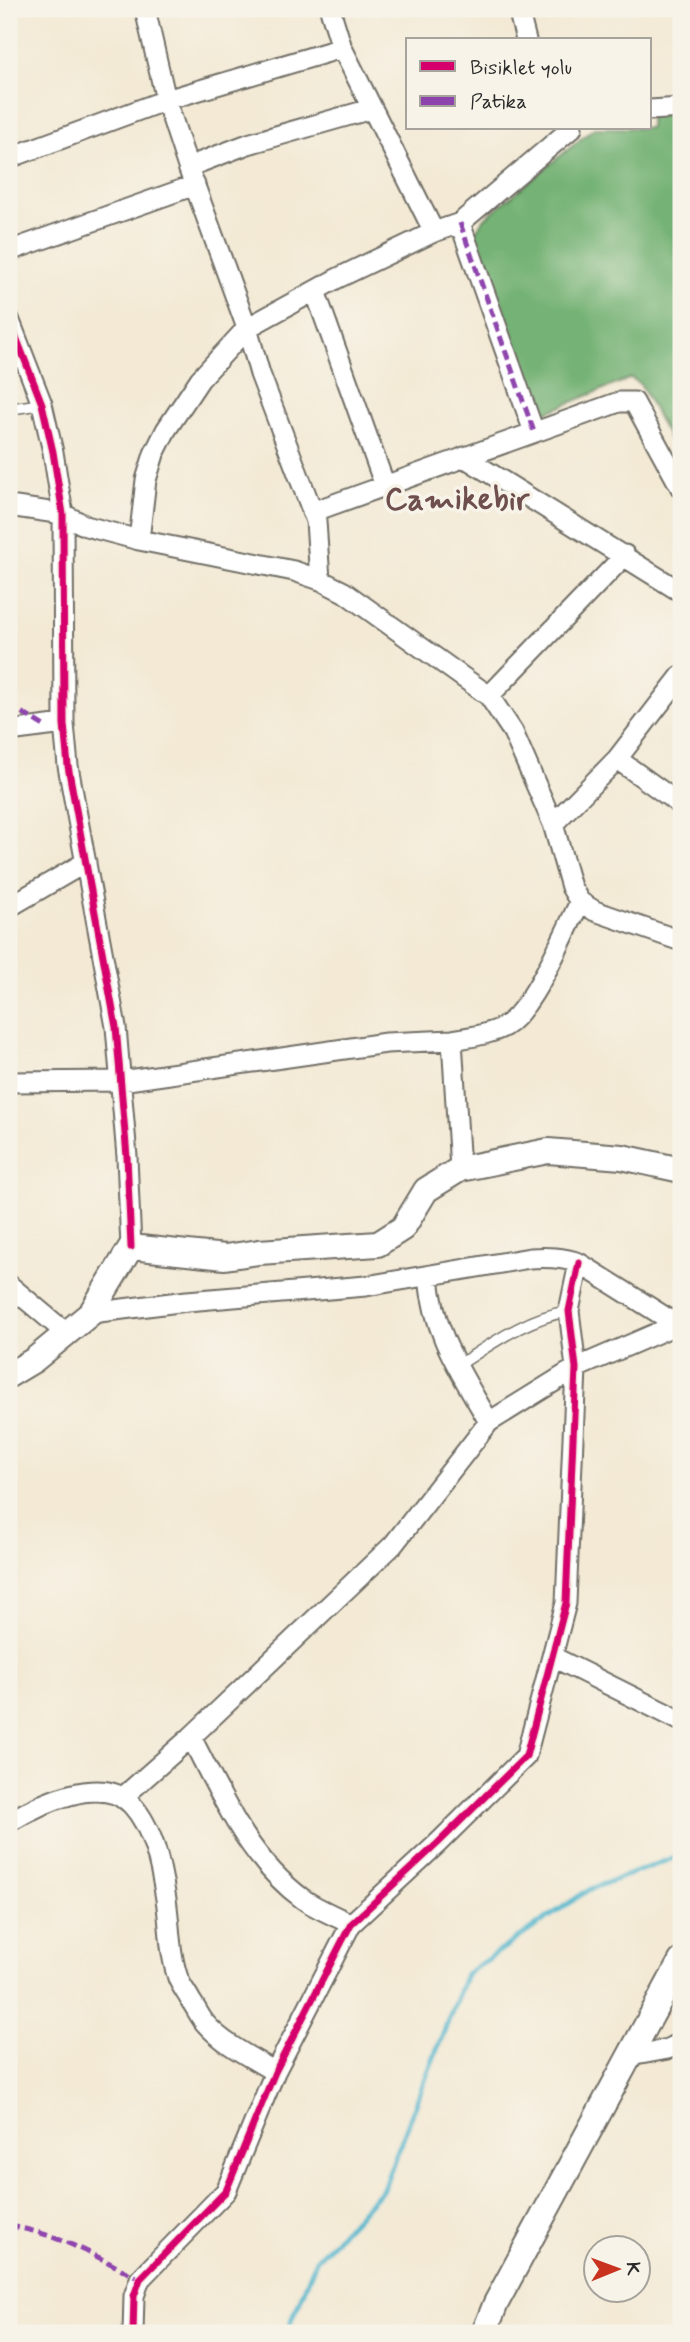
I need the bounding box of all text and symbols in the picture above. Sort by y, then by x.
legend [406,38,652,130]
text: Bisiklet yolu [470,54,572,82]
text: Patika [470,88,527,116]
district label: Camikebir [385,479,530,521]
north arrow [582,2234,652,2304]
text: K [620,2262,645,2276]

